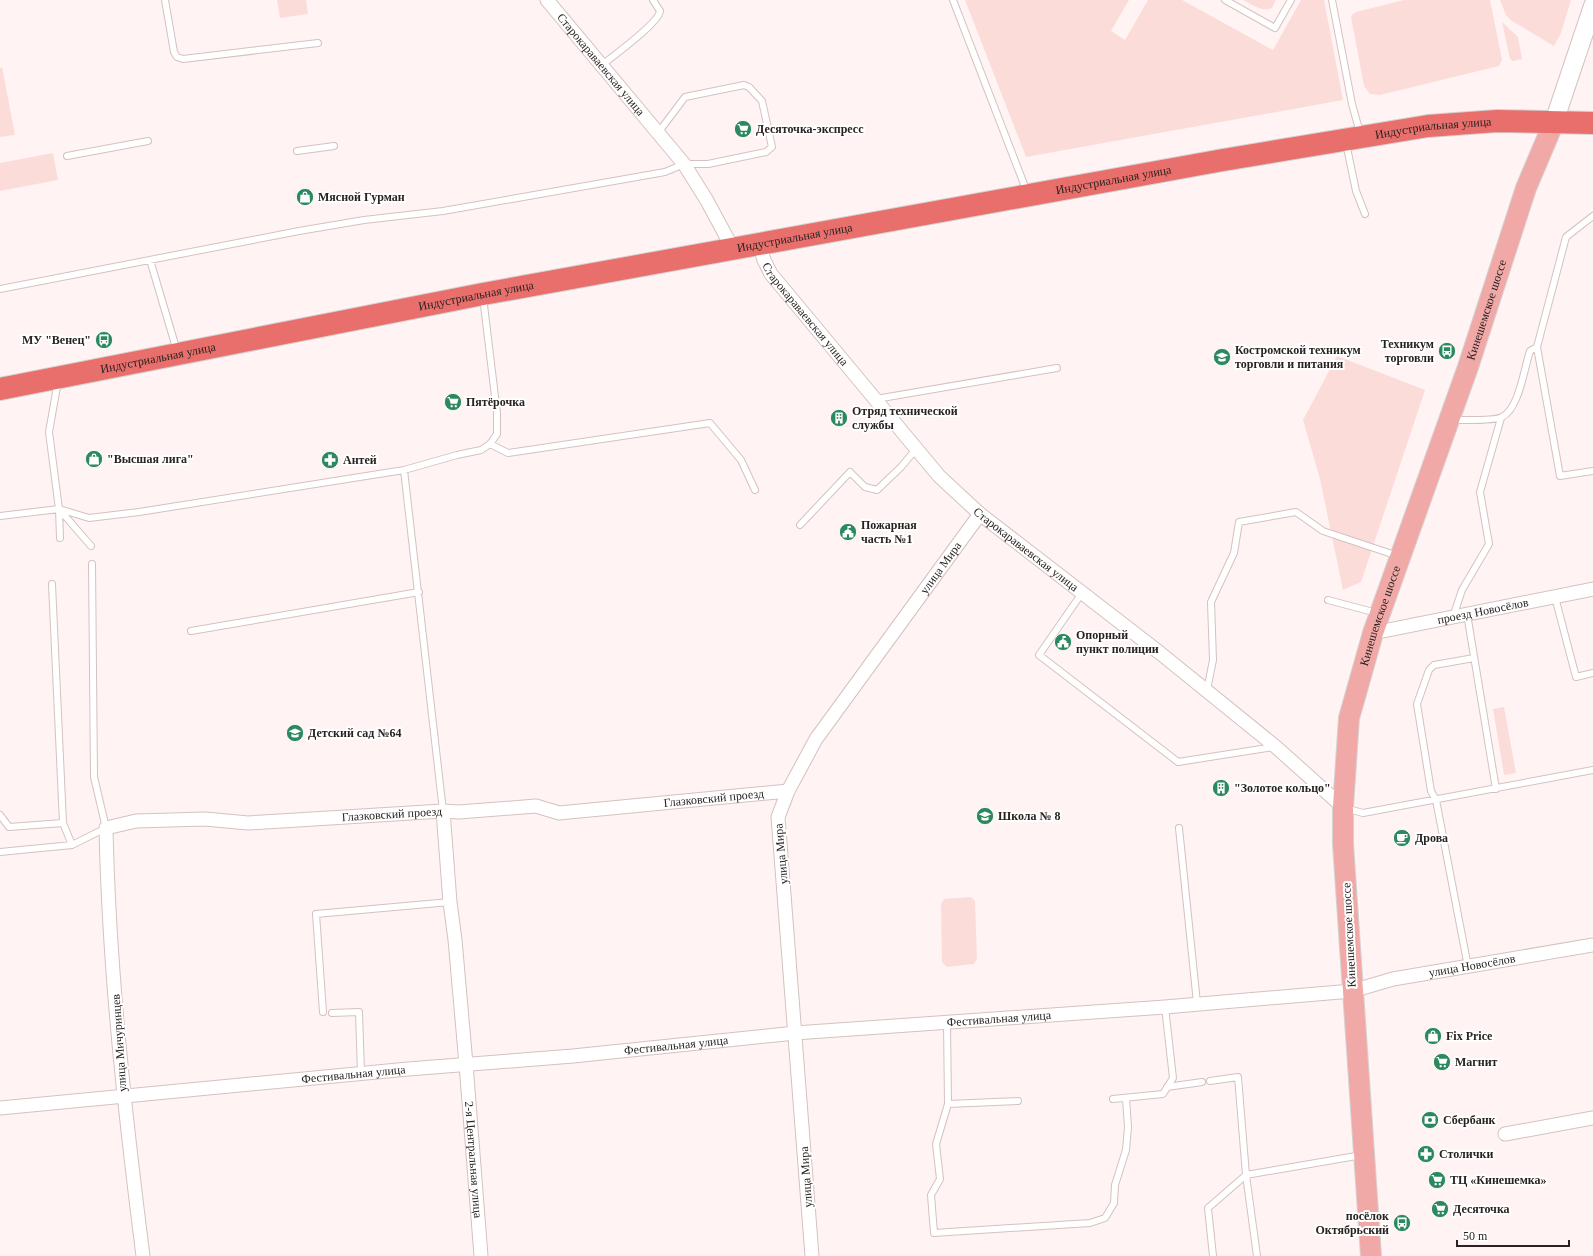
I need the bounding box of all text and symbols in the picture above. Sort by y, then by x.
street label: Старокараваевская улица [554,10,648,119]
street label: Индустриальная улица [1374,114,1493,142]
supermarket icon: Десяточка-экспресс [733,119,753,139]
place label: Десяточка-экспресс [756,122,864,136]
street label: Индустриальная улица [1055,162,1173,197]
shop icon: Мясной Гурман [295,187,315,207]
place label: Мясной Гурман [318,190,405,204]
street label: Индустриальная улица [736,220,854,255]
street label: Кинешемское шоссе [1464,258,1509,362]
street label: Старокараваевская улица [759,260,852,369]
street label: Индустриальная улица [417,278,535,314]
bus stop icon: МУ "Венец" [94,330,114,350]
place label: МУ "Венец" [22,333,91,347]
place label: Техникум торговли [1381,337,1434,365]
street label: Индустриальная улица [99,340,217,376]
bus stop icon: Техникум торговли [1437,341,1457,361]
place label: Костромской техникум торговли и питания [1235,343,1361,371]
school or university icon: Костромской техникум торговли и питания [1212,347,1232,367]
supermarket icon: Пятёрочка [443,392,463,412]
place label: Пятёрочка [466,395,525,409]
place label: Отряд технической службы [852,404,958,432]
building icon: Отряд технической службы [829,408,849,428]
shop icon: "Высшая лига" [84,449,104,469]
pharmacy icon: Антей [320,450,340,470]
place label: "Высшая лига" [107,452,194,466]
place label: Антей [343,453,377,467]
street label: Старокараваевская улица [970,504,1082,595]
place label: Пожарная часть №1 [861,518,917,546]
public building icon: Пожарная часть №1 [838,522,858,542]
street label: улица Мира [917,539,965,597]
street label: Кинешемское шоссе [1357,564,1403,668]
street label: проезд Новосёлов [1436,595,1530,627]
place label: Опорный пункт полиции [1076,628,1159,656]
public building icon: Опорный пункт полиции [1053,632,1073,652]
school or university icon: Детский сад №64 [285,723,305,743]
place label: Детский сад №64 [308,726,401,740]
building icon: "Золотое кольцо" [1211,778,1231,798]
place label: "Золотое кольцо" [1234,781,1331,795]
street label: Глазковский проезд [663,786,765,810]
street label: Глазковский проезд [341,804,443,824]
school or university icon: Школа № 8 [975,806,995,826]
place label: Школа № 8 [998,809,1061,823]
street label: улица Мира [771,822,791,885]
cafe icon: Дрова [1392,828,1412,848]
place label: Дрова [1415,831,1448,845]
street label: Кинешемское шоссе [1339,882,1359,988]
street label: улица Новосёлов [1428,951,1517,980]
street label: улица Мичуринцев [109,993,129,1092]
street label: Фестивальная улица [946,1008,1052,1029]
shop icon: Fix Price [1423,1026,1443,1046]
place label: Fix Price [1446,1029,1493,1043]
street label: Фестивальная улица [623,1033,729,1058]
supermarket icon: Магнит [1432,1052,1452,1072]
place label: Магнит [1455,1055,1498,1069]
street label: Фестивальная улица [301,1062,407,1086]
street label: 2-я Центральная улица [462,1101,485,1219]
bank icon: Сбербанк [1420,1110,1440,1130]
place label: Сбербанк [1443,1113,1496,1127]
pharmacy icon: Столички [1416,1144,1436,1164]
street label: улица Мира [797,1145,815,1208]
place label: Столички [1439,1147,1493,1161]
supermarket icon: ТЦ «Кинешемка» [1427,1170,1447,1190]
place label: ТЦ «Кинешемка» [1450,1173,1547,1187]
supermarket icon: Десяточка [1430,1199,1450,1219]
place label: Десяточка [1453,1202,1510,1216]
place label: посёлок Октябрьский [1315,1209,1389,1237]
bus stop icon: посёлок Октябрьский [1392,1213,1412,1233]
scale bar [1457,1222,1569,1248]
text: 50 m [1463,1229,1488,1243]

